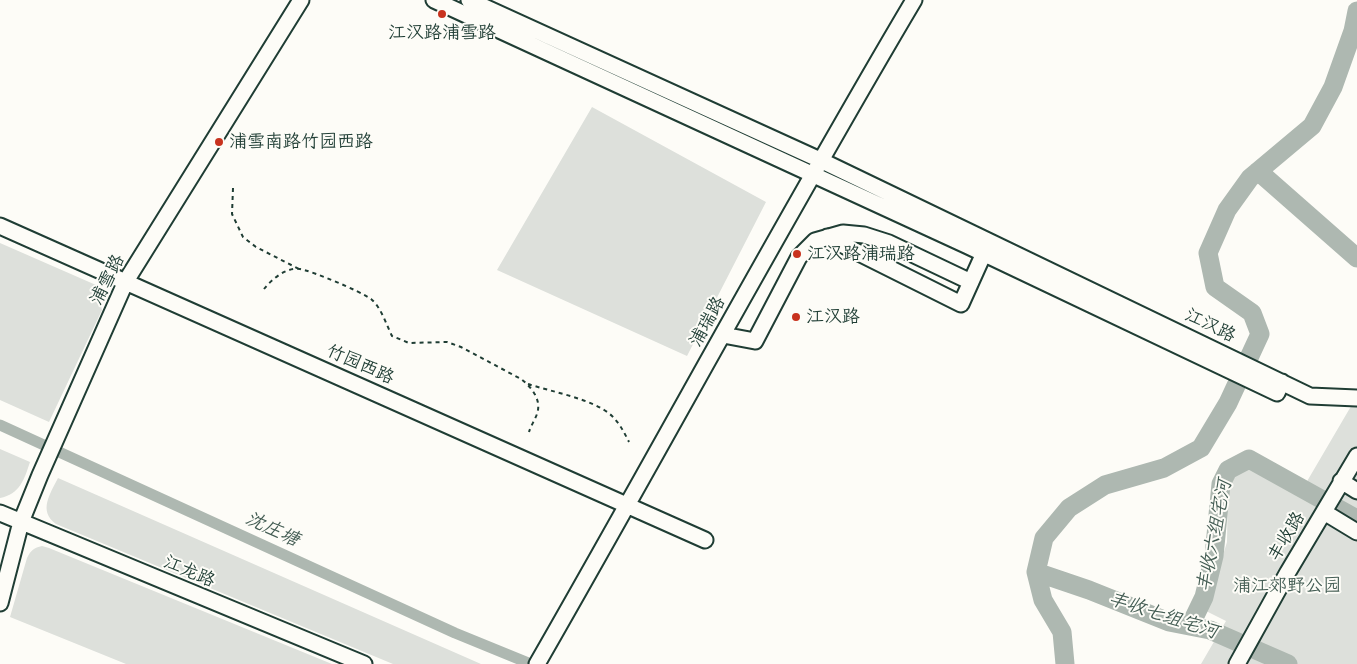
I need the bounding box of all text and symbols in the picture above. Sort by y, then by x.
marker: 江汉路浦雪路 [436,8,448,20]
place label: 江汉路浦雪路 [388,22,496,44]
place label: 浦雪南路竹园西路 [229,131,373,153]
marker: 浦雪南路竹园西路 [213,136,225,148]
place label: 江汉路浦瑞路 [807,243,915,265]
marker: 江汉路浦瑞路 [791,248,803,260]
street label: 浦雪路 [86,251,130,309]
street label: 浦瑞路 [685,293,731,351]
street label: 江汉路 [1181,304,1239,348]
place label: 江汉路 [806,306,860,328]
marker: 江汉路 [790,311,802,323]
street label: 竹园西路 [323,340,397,390]
water label: 丰收六组宅河 [1193,478,1237,594]
water label: 沈庄塘 [241,508,303,552]
street label: 丰收路 [1264,508,1310,566]
street label: 江龙路 [160,552,218,592]
park label: 浦江郊野公园 [1233,575,1341,597]
water label: 丰收七组宅河 [1105,588,1221,644]

